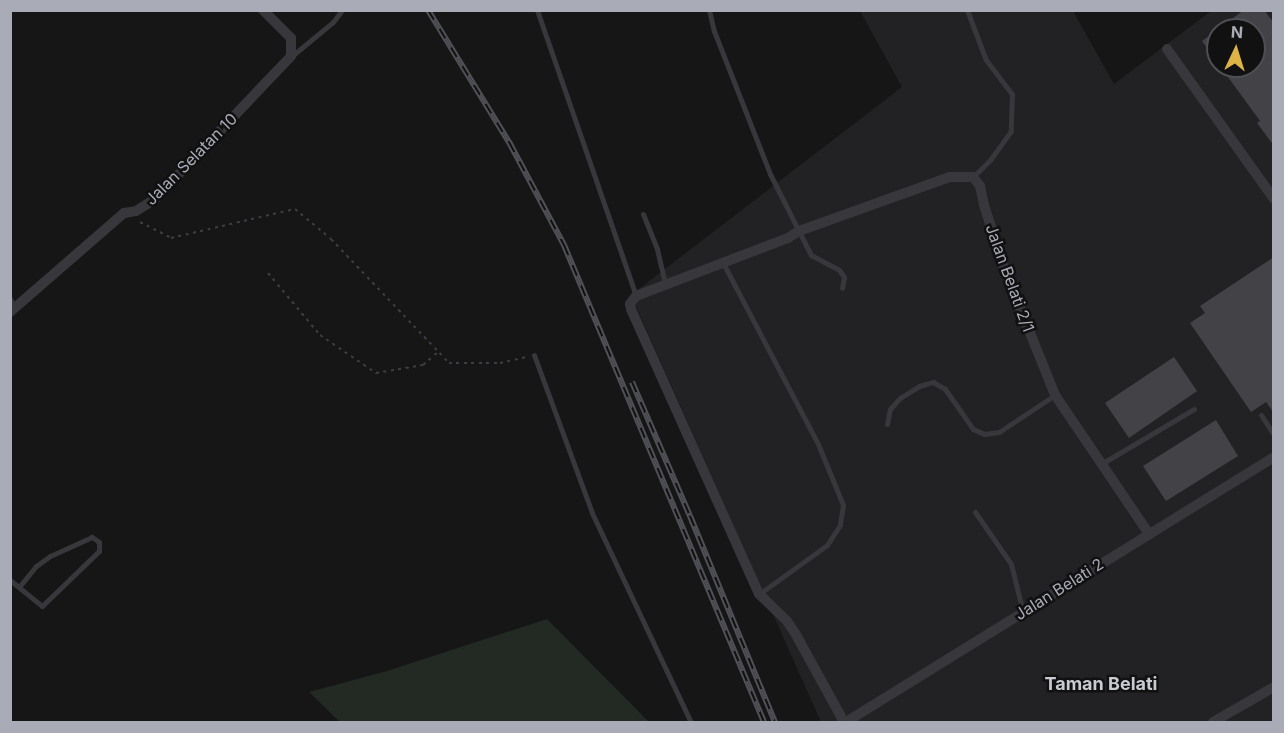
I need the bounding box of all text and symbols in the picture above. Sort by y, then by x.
north arrow [1206,18,1266,78]
text: N [1230,22,1244,42]
street label: Jalan Selatan 10 [141,109,241,209]
street label: Jalan Belati 2/1 [982,222,1038,334]
street label: Jalan Belati 2 [1011,554,1107,624]
district label: Taman Belati [1045,673,1157,695]

